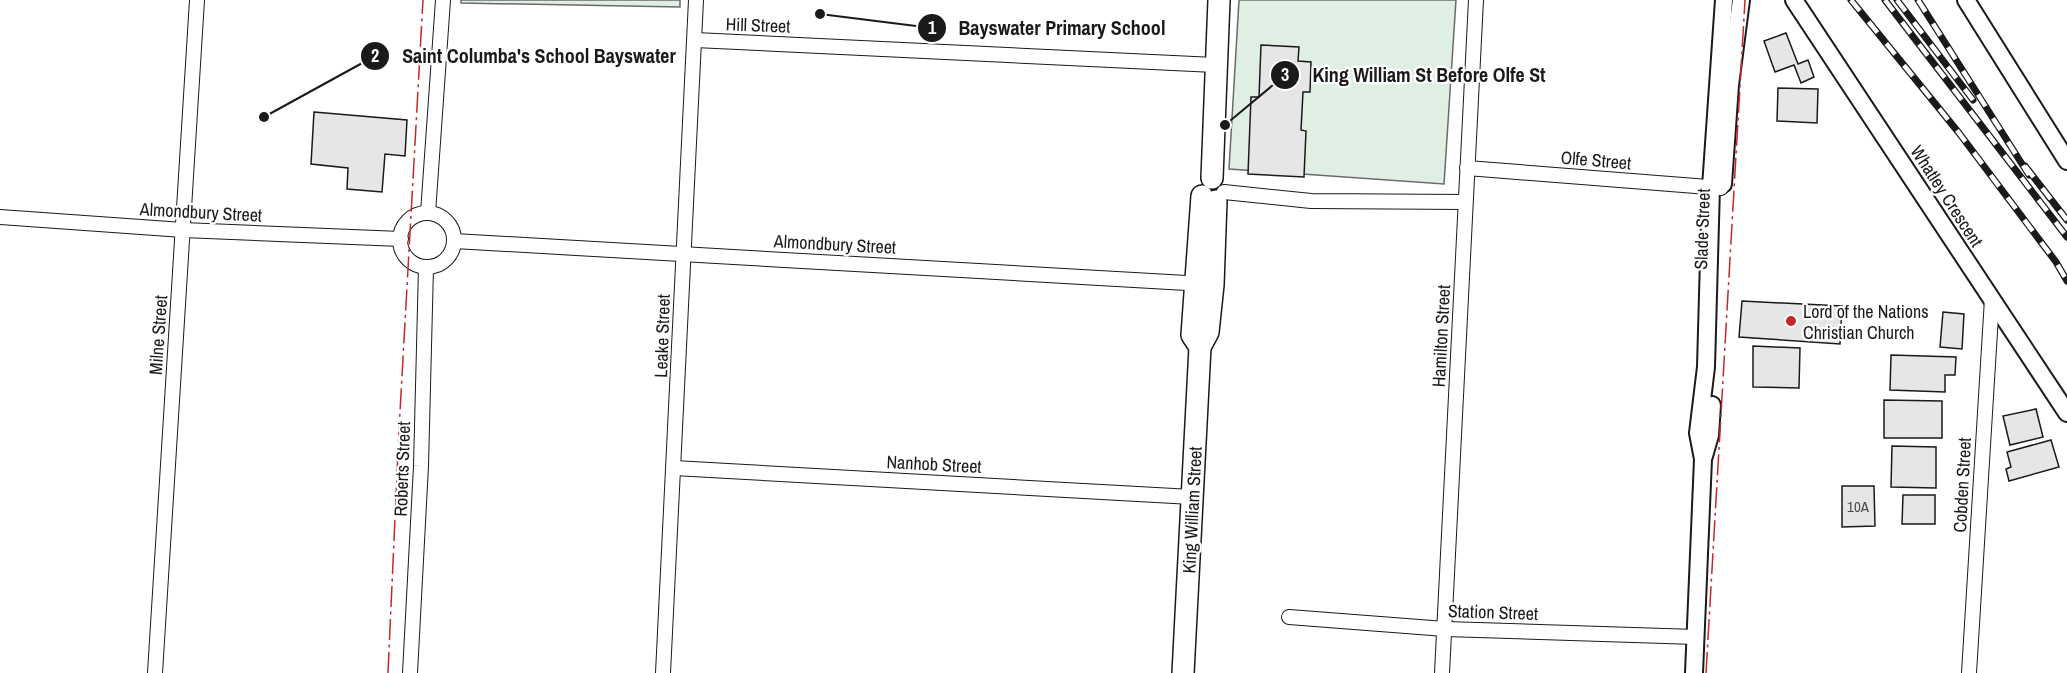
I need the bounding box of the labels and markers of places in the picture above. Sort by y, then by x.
callout: Bayswater Primary School [917,9,1177,47]
callout: Saint Columba's School Bayswater [360,37,688,75]
callout: King William St Before Olfe St [1270,56,1557,94]
place label: Lord of the Nations Christian Church [1803,299,1929,345]
marker: Lord of the Nations Christian Church [1784,314,1798,328]

